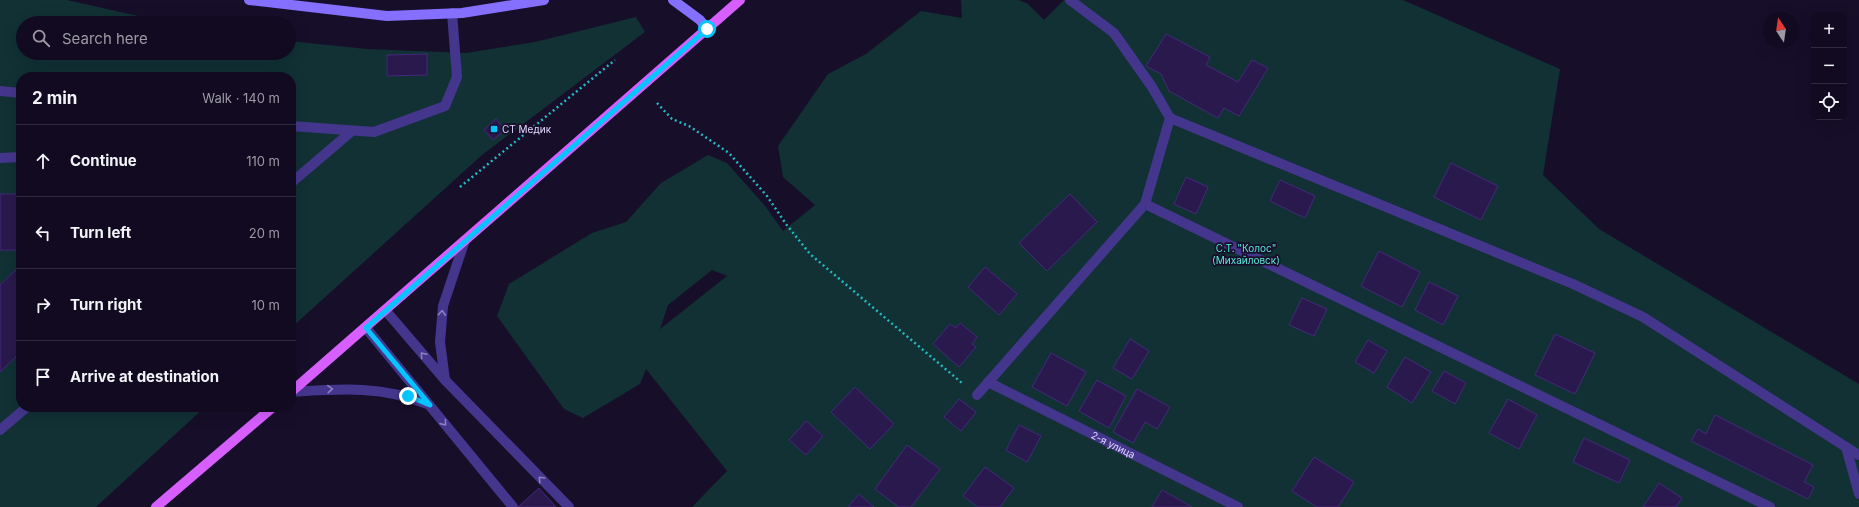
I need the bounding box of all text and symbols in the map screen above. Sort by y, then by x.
north arrow [1763,12,1799,48]
map controls [1811,12,1847,120]
button: + [1811,12,1847,48]
search box [16,16,296,60]
route start [698,20,716,38]
icon: search [30,27,52,49]
text: Search here [62,29,148,48]
button: − [1811,48,1847,84]
button: locate [1811,84,1847,120]
text: 2 min [32,88,77,108]
text: Walk · 140 m [202,90,280,106]
place label: СТ Медик [502,123,552,135]
marker: СТ Медик [489,124,499,134]
icon: ahead [32,150,54,172]
text: Continue [70,151,137,170]
text: 110 m [246,153,280,169]
icon: left [32,222,54,244]
text: Turn left [70,223,131,242]
text: 20 m [249,225,280,241]
park label: С.Т. "Колос" (Михайловск) [1212,242,1280,266]
icon: right [32,294,54,316]
text: Turn right [70,295,142,314]
text: 10 m [251,297,280,313]
one-way arrow [438,310,447,316]
one-way arrow [420,352,427,359]
icon: arrive [32,366,54,388]
text: Arrive at destination [70,367,219,386]
one-way arrow [327,385,333,394]
route end [399,387,417,405]
one-way arrow [440,418,447,426]
street label: 2-я улица [1089,429,1137,461]
one-way arrow [539,476,546,484]

